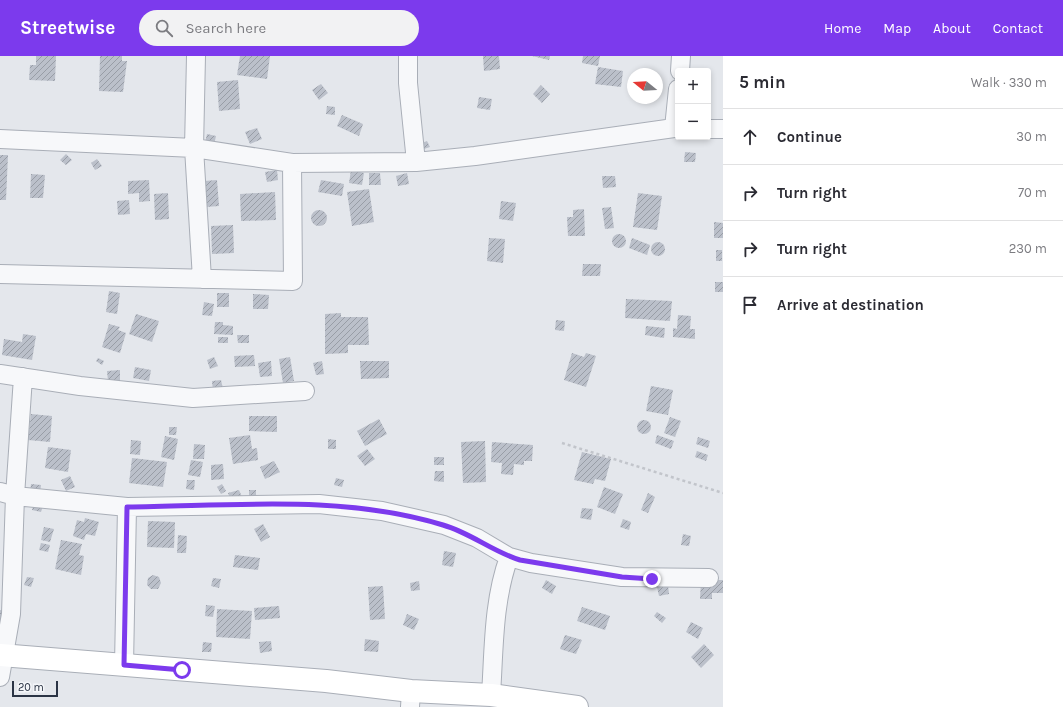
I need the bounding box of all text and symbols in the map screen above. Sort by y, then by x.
search box [139,10,419,46]
text: Streetwise [20,17,115,39]
icon: search [153,17,175,39]
text: Search here [185,19,266,37]
text: Home [824,20,861,37]
text: Map [883,20,911,37]
text: About [933,20,971,37]
text: Contact [993,20,1043,37]
north arrow [627,68,663,104]
map controls [675,68,711,140]
button: + [675,68,711,104]
text: 5 min [739,72,786,92]
text: Walk · 330 m [971,75,1047,90]
button: − [675,104,711,140]
icon: ahead [739,126,761,148]
text: Continue [777,128,842,146]
text: 30 m [1016,129,1047,144]
icon: right [739,182,761,204]
text: Turn right [777,184,847,202]
text: 70 m [1018,185,1047,200]
icon: right [739,238,761,260]
text: Turn right [777,240,847,258]
text: 230 m [1009,241,1047,256]
icon: arrive [739,294,761,316]
text: Arrive at destination [777,296,924,314]
route end [643,570,661,588]
route start [173,661,191,679]
scale bar [12,679,58,698]
text: 20 m [18,681,44,694]

